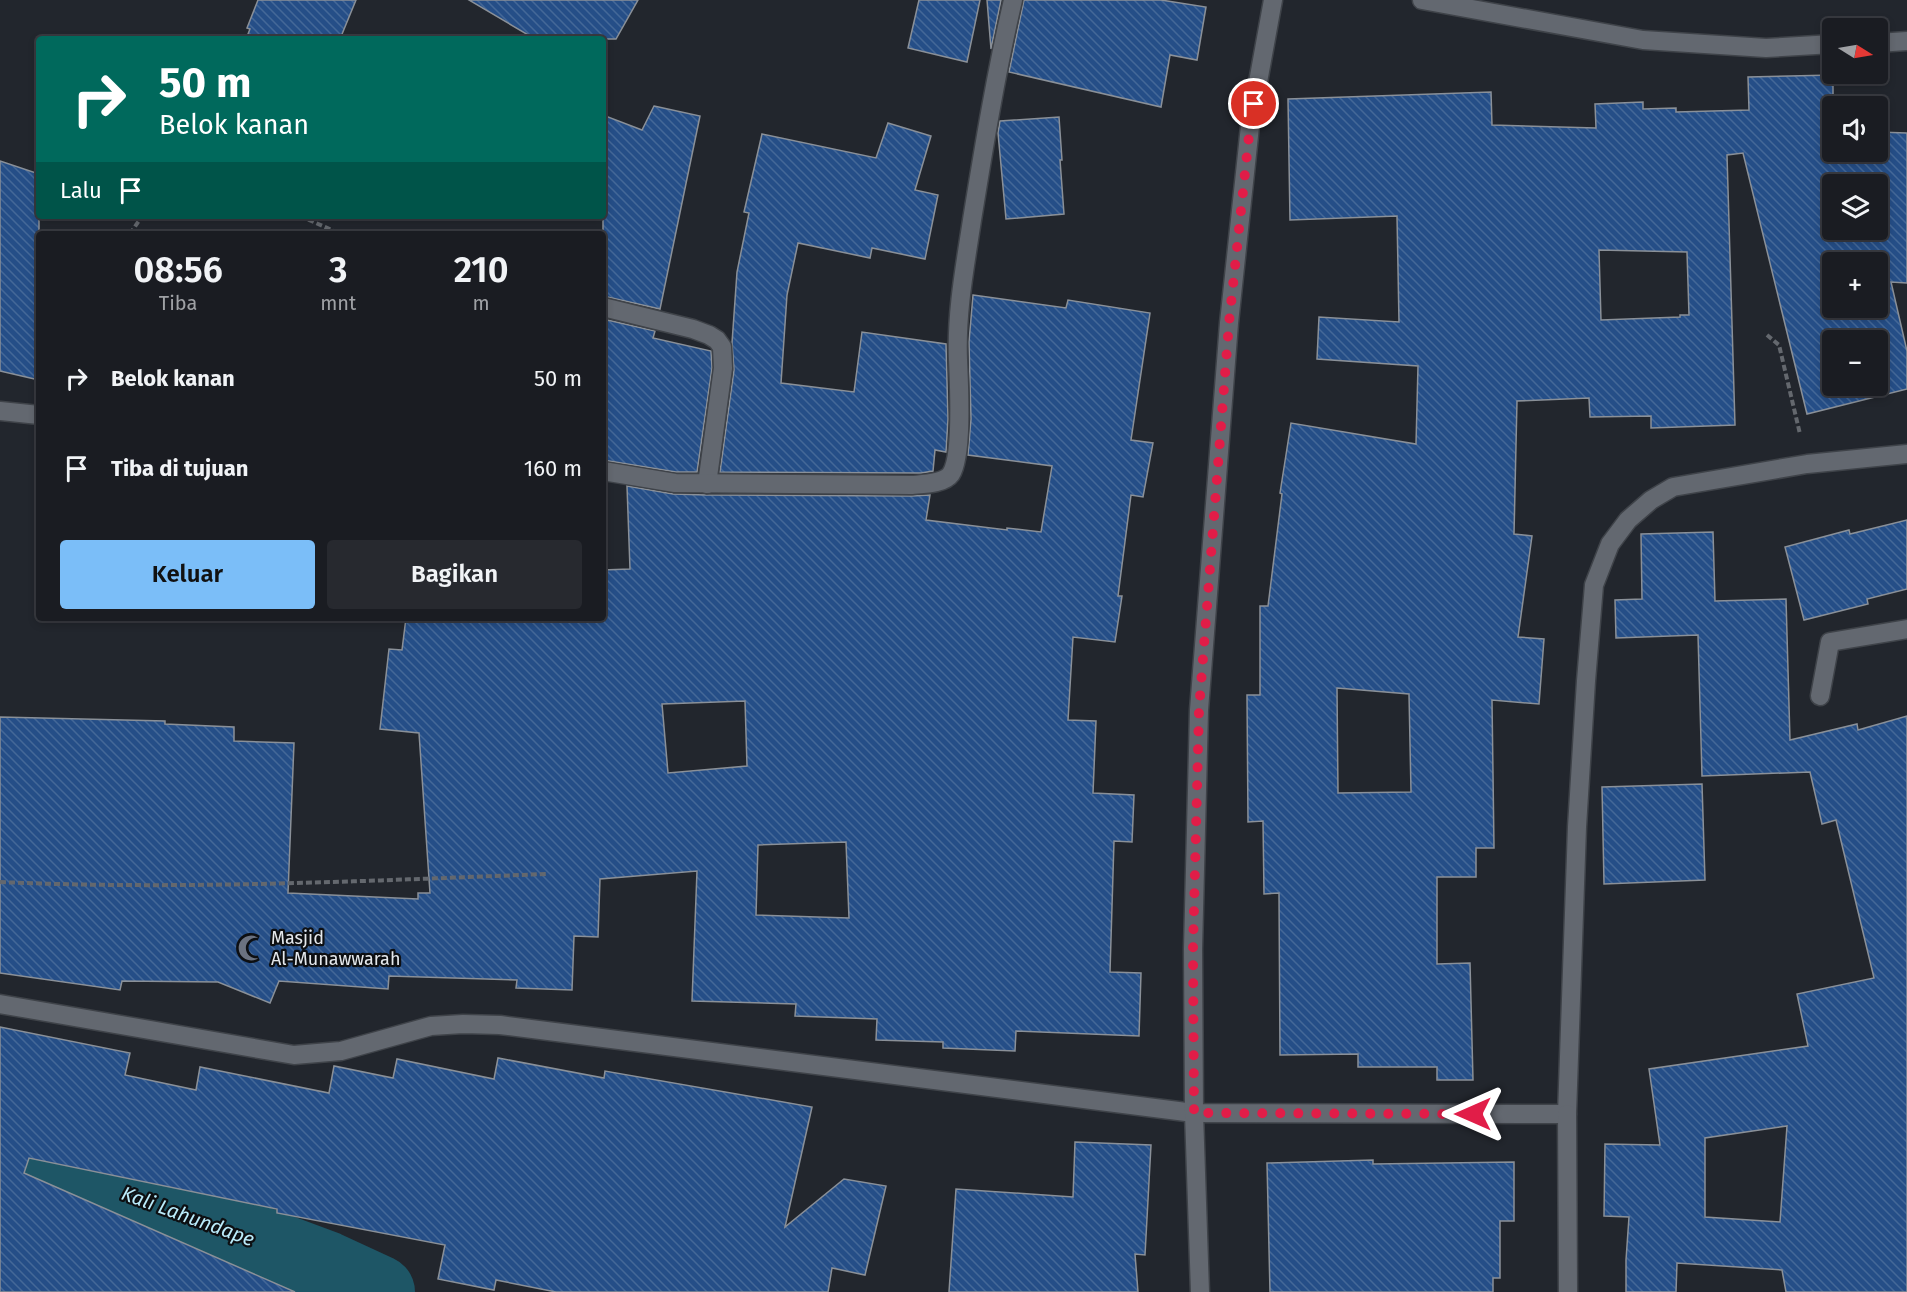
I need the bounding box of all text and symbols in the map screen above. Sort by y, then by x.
north arrow [1822,18,1888,84]
map controls [1822,18,1888,396]
text: 50 m [159,58,252,108]
icon: right [60,60,138,138]
pin [1228,78,1279,129]
icon: arrive [1237,87,1270,120]
button: sound [1822,96,1888,162]
text: Belok kanan [159,109,309,141]
icon: arrive [114,174,147,207]
button: layers [1822,174,1888,240]
text: Lalu [60,177,102,204]
text: 08:56 [133,248,223,292]
text: 3 [329,248,348,292]
text: 210 [454,248,509,292]
button: + [1822,252,1888,318]
text: Tiba [159,291,197,315]
text: mnt [320,291,356,315]
text: m [473,291,490,315]
button: − [1822,330,1888,396]
icon: right [60,362,93,395]
text: Belok kanan [111,365,235,392]
text: 50 m [534,365,582,392]
icon: arrive [60,452,93,485]
text: Tiba di tujuan [111,455,248,482]
text: 160 m [524,455,582,482]
button: Keluar [60,540,315,609]
button: Bagikan [327,540,582,609]
place label: Masjid Al-Munawwarah [271,927,400,970]
mosque icon: Masjid Al-Munawwarah [236,933,266,963]
position arrow [1441,1082,1505,1146]
water label: Kali Lahundape [118,1181,258,1251]

